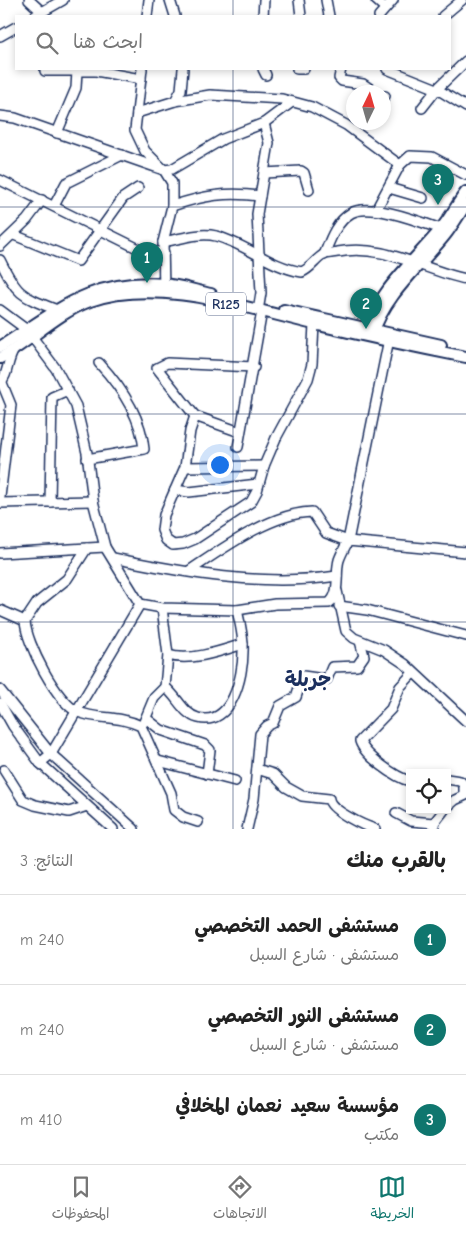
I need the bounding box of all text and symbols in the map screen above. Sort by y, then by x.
search box [15,15,451,70]
icon: search [33,29,61,57]
text: ابحث هنا [73,31,143,53]
north arrow [346,85,391,130]
pin: 3 [422,164,454,205]
pin: 1 [131,242,163,283]
pin: 2 [350,288,382,329]
road number: R125 [206,292,246,316]
your location [207,452,233,478]
district label: جربلة [285,668,331,692]
map controls [406,769,451,814]
button: locate [406,769,451,814]
text: بالقرب منك [346,848,446,872]
text: النتائج: 3 [20,852,73,870]
text: مستشفى الحمد التخصصي [195,915,399,937]
text: 240 m [20,931,64,949]
text: 1 [427,931,433,949]
text: مستشفى · شارع السبل [249,946,399,964]
text: مستشفى النور التخصصي [208,1005,399,1027]
text: 240 m [20,1021,64,1039]
text: 2 [426,1021,434,1039]
text: مستشفى · شارع السبل [249,1036,399,1054]
text: مؤسسة سعيد نعمان المخلافي [175,1095,399,1117]
text: 410 m [20,1111,62,1129]
text: 3 [426,1111,434,1129]
text: مكتب [364,1126,399,1144]
tab: المحفوظات [52,1173,109,1226]
tab: الاتجاهات [213,1173,267,1226]
tab: الخريطة [371,1173,414,1226]

